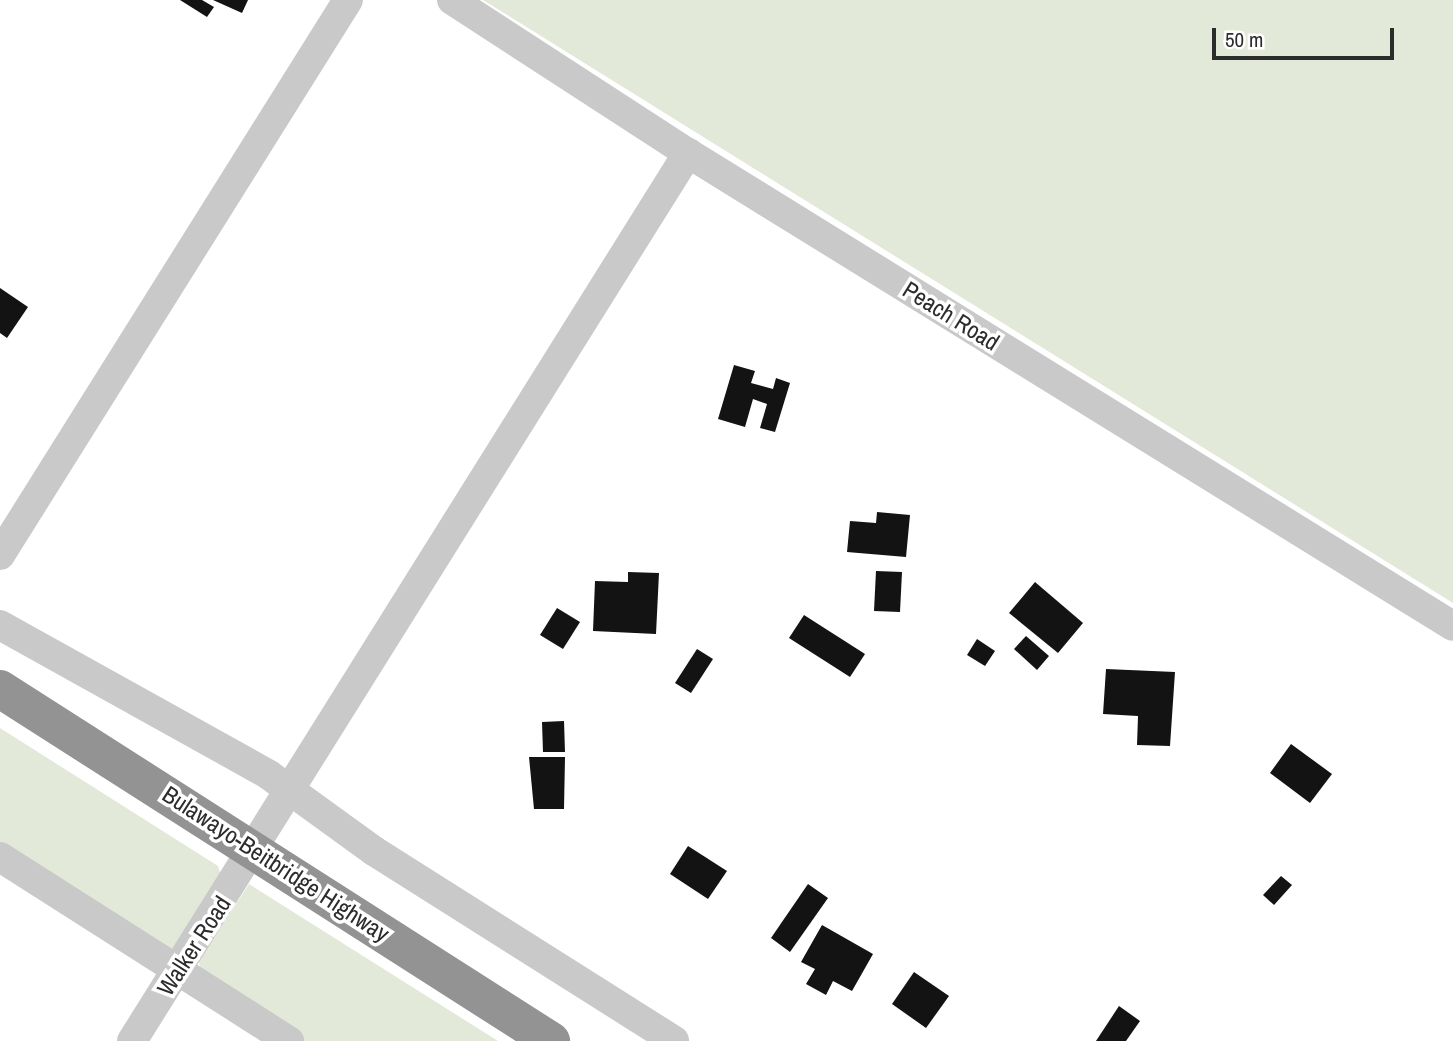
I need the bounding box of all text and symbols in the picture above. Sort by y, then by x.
scale bar [1215,14,1397,58]
text: 50 m [1225,25,1263,54]
street label: Peach Road [897,275,1005,357]
street label: Bulawayo-Beitbridge Highway [157,780,395,948]
street label: Walker Road [151,891,237,1001]

